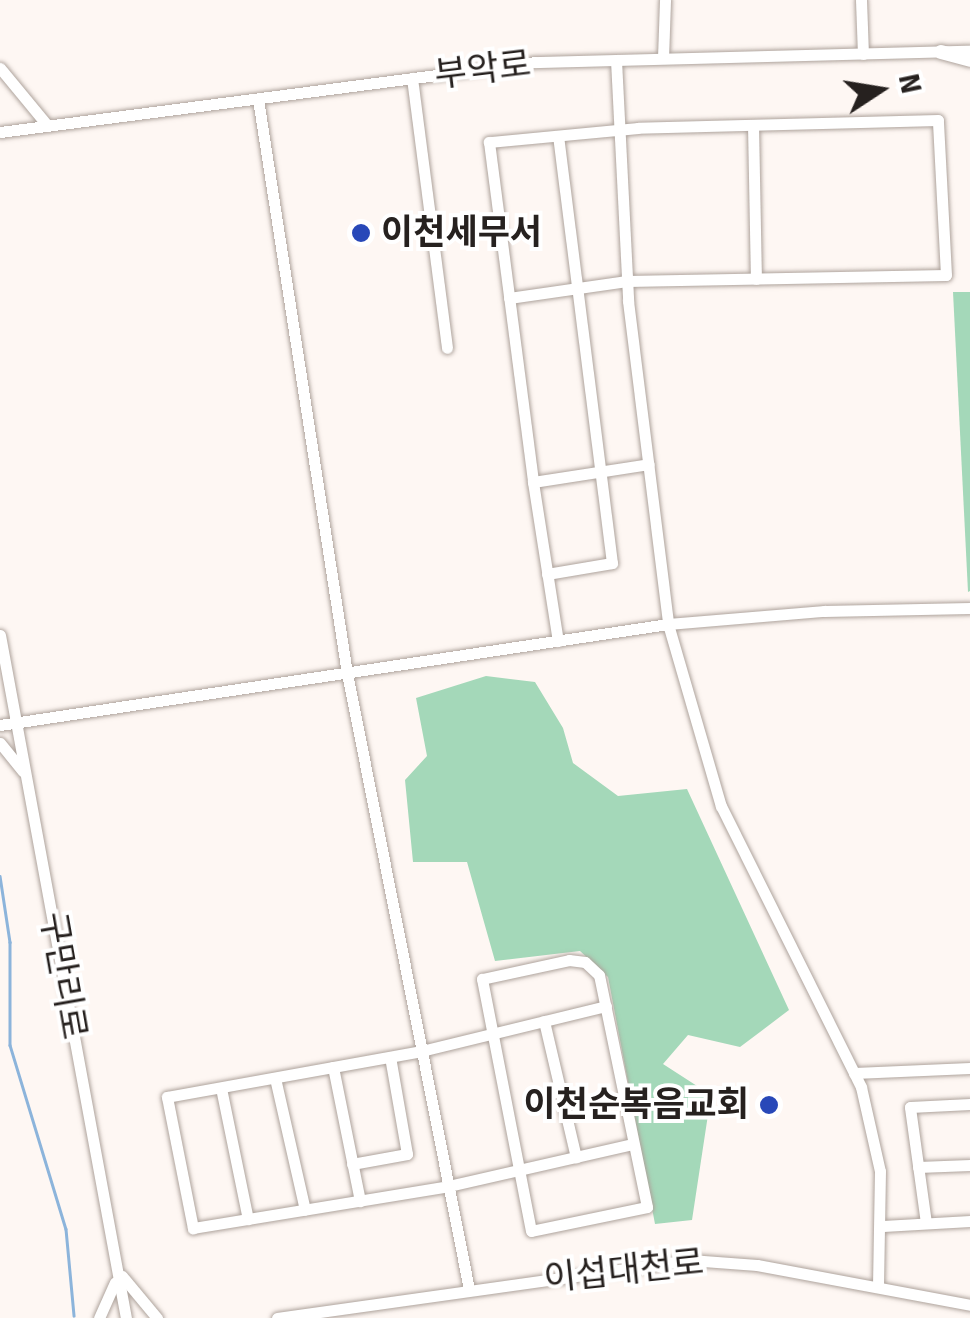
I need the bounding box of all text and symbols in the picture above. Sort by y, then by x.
north arrow [830,40,930,140]
street label: 부악로 [433,43,533,97]
text: N [891,71,928,97]
place label: 이천세무서 [381,212,542,254]
marker: 이천세무서 [350,222,372,244]
street label: 구만리로 [31,909,95,1043]
place label: 이천순복음교회 [524,1084,749,1126]
marker: 이천순복음교회 [758,1094,780,1116]
street label: 이섭대천로 [542,1242,706,1300]

